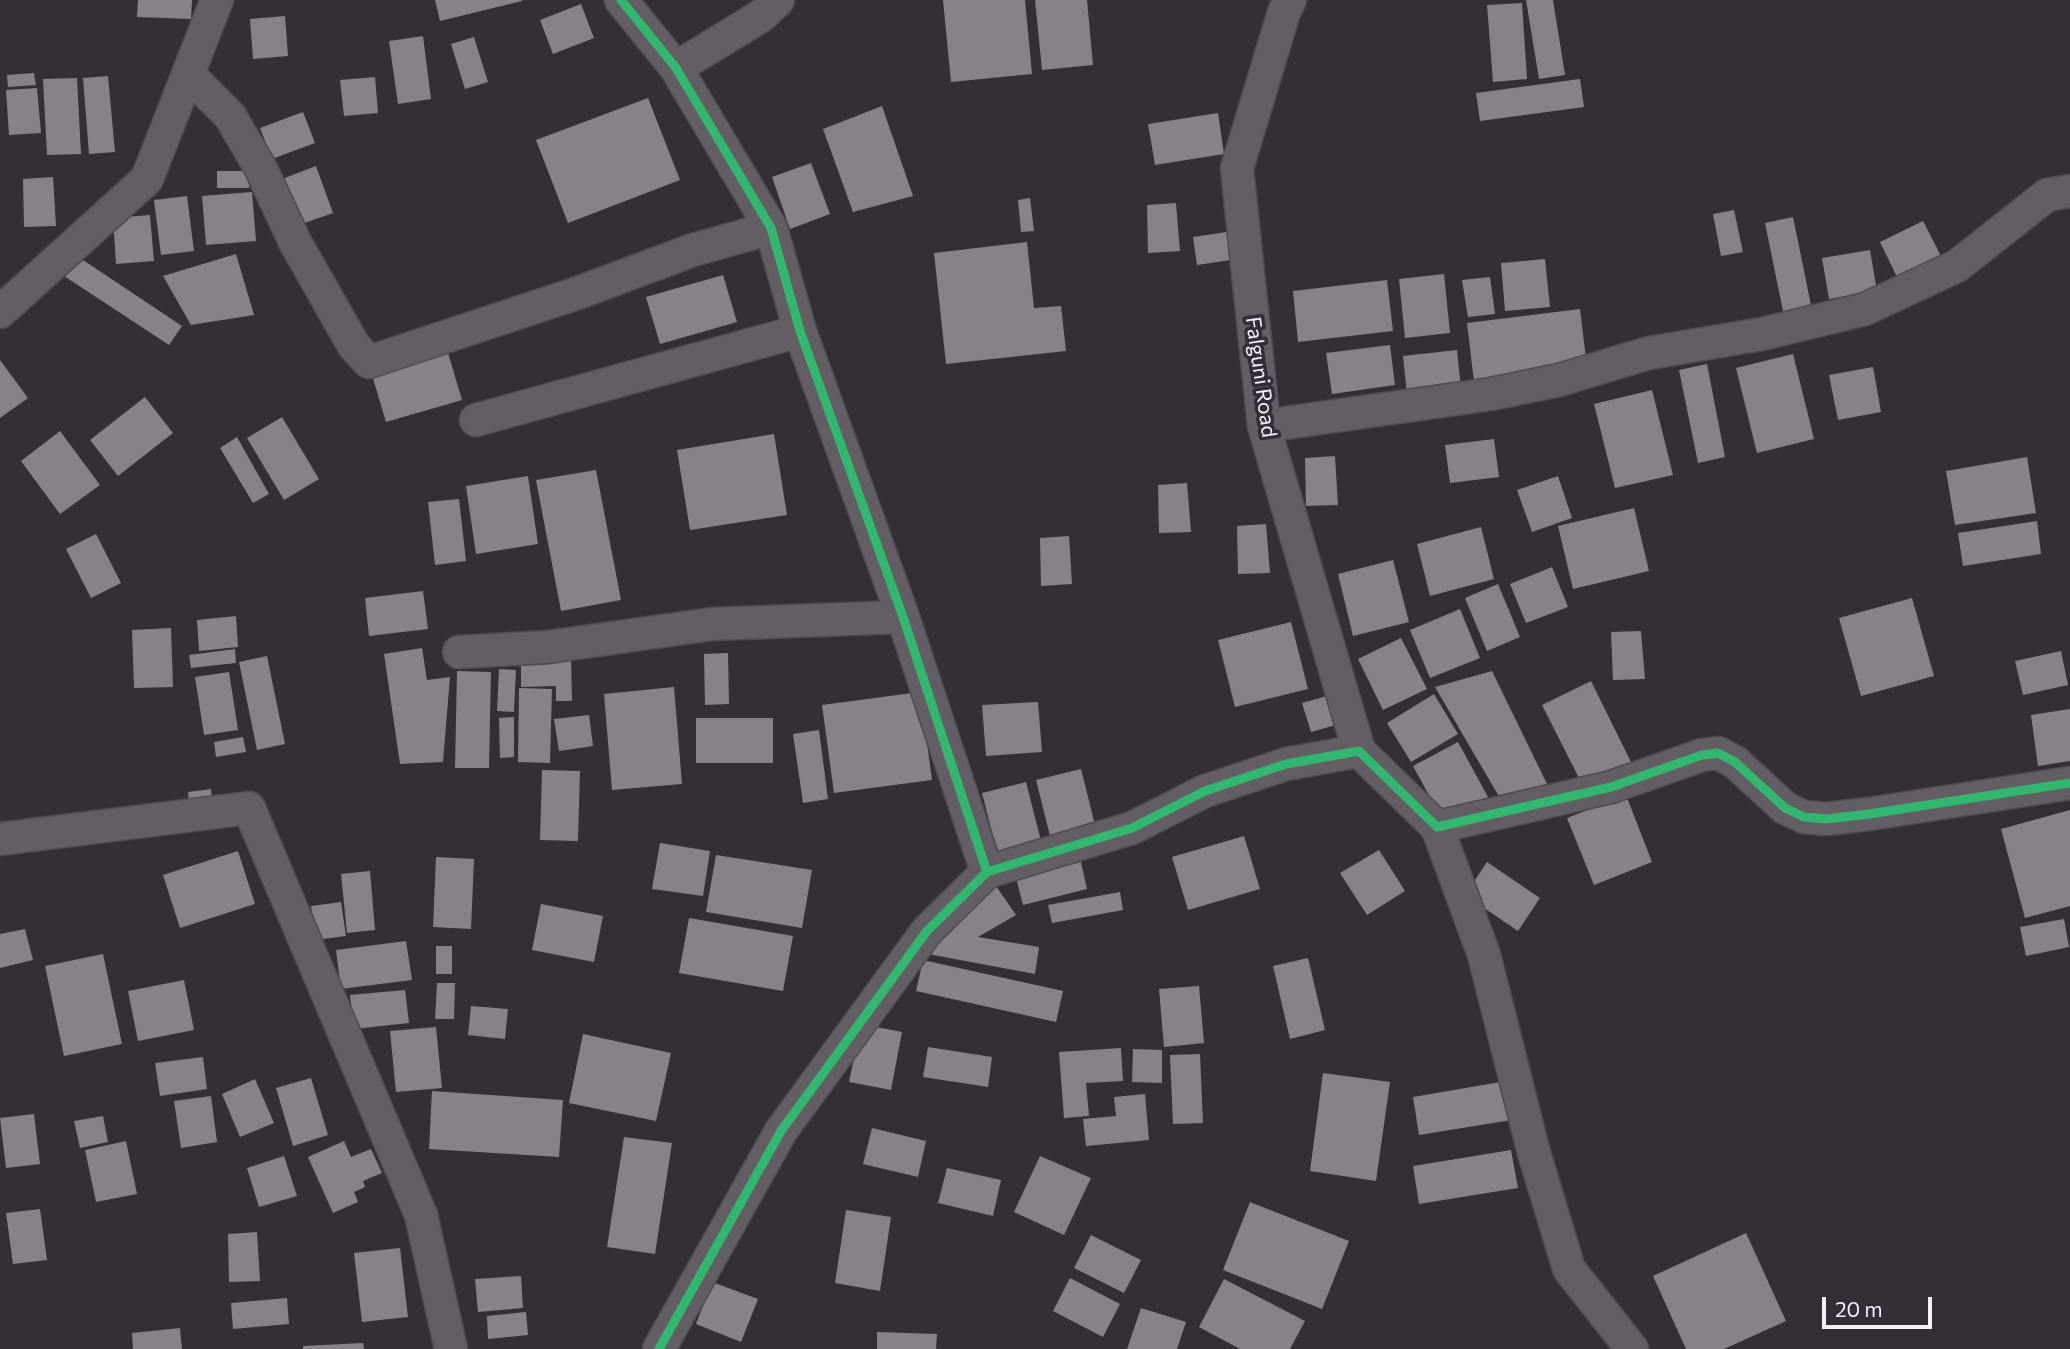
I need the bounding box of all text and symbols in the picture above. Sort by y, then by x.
street label: Falguni Road [1240,315,1282,439]
scale bar [1825,1282,1935,1326]
text: 20 m [1835,1296,1883,1321]

